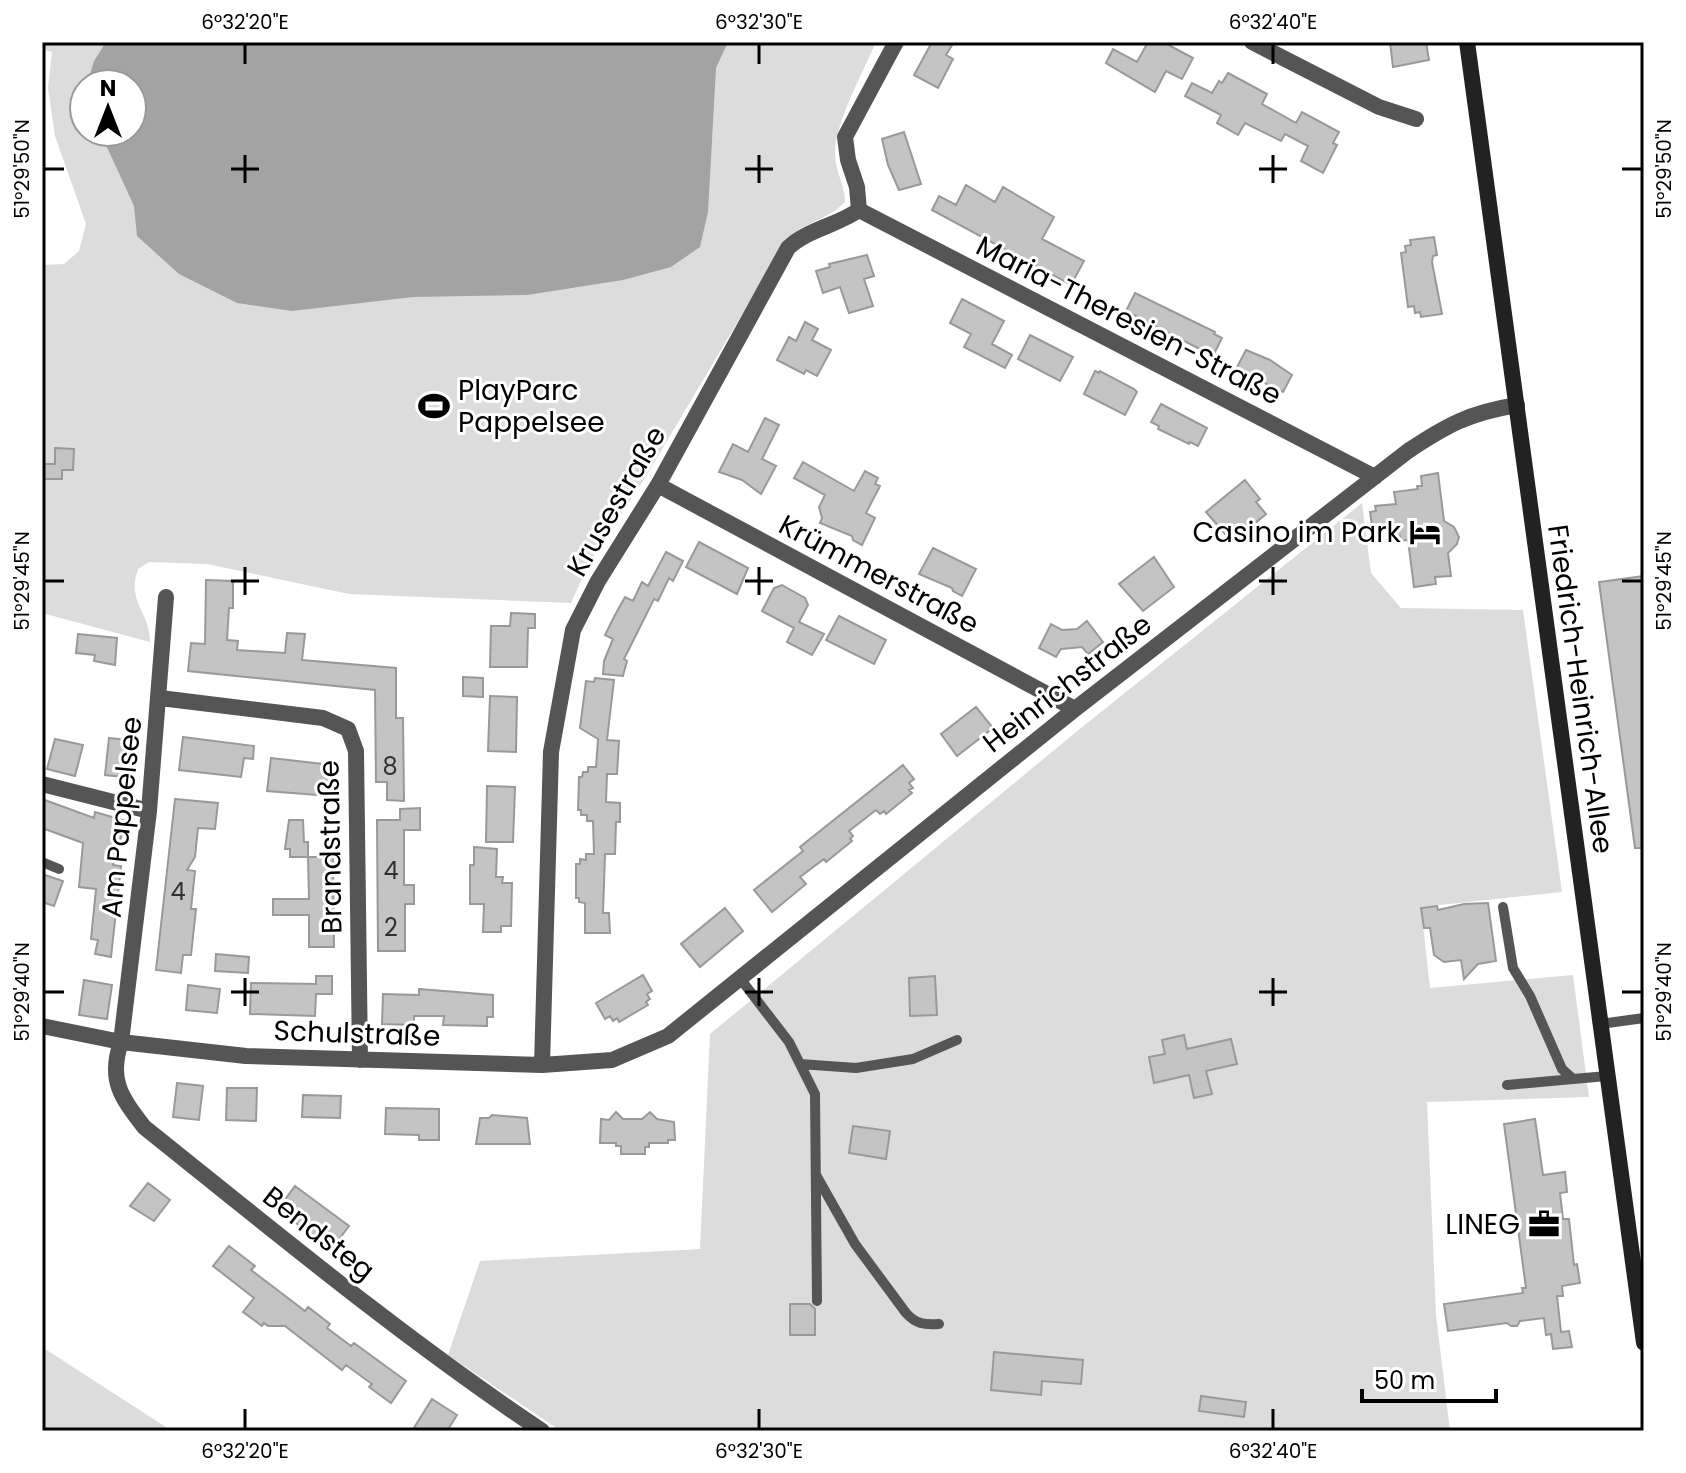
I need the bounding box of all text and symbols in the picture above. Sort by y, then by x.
text: 6°32'20"E [201,8,289,36]
text: 6°32'30"E [715,8,803,36]
text: 6°32'40"E [1229,8,1317,36]
north arrow [68,68,148,148]
text: N [100,73,116,104]
text: 51°29'50"N [8,119,36,219]
text: 51°29'50"N [1650,119,1678,219]
street label: Maria-Theresien-Straße [970,226,1288,414]
place label: PlayParc Pappelsee [458,371,605,442]
sports icon: PlayParc Pappelsee [417,389,451,423]
street label: Krusestraße [558,419,675,584]
street label: Krümmerstraße [772,505,986,644]
place label: Casino im Park [1192,513,1402,552]
hotel icon: Casino im Park [1408,515,1442,549]
street label: Friedrich-Heinrich-Allee [1538,522,1623,856]
text: 51°29'45"N [8,531,36,631]
text: 51°29'45"N [1650,531,1678,631]
street label: Heinrichstraße [975,605,1160,762]
street label: Am Pappelsee [92,715,151,919]
house number: 8 [382,750,398,783]
street label: Brandstraße [309,760,352,934]
house number: 4 [383,854,399,887]
house number: 4 [170,875,186,908]
house number: 2 [384,911,398,944]
text: 51°29'40"N [8,942,36,1042]
text: 51°29'40"N [1650,942,1678,1042]
street label: Schulstraße [273,1011,441,1056]
street label: Bendsteg [254,1177,383,1290]
place label: LINEG [1445,1205,1520,1244]
office icon: LINEG [1527,1207,1561,1241]
scale bar [1362,1353,1496,1403]
text: 50 m [1374,1364,1435,1397]
text: 6°32'20"E [201,1437,289,1465]
text: 6°32'30"E [715,1437,803,1465]
text: 6°32'40"E [1229,1437,1317,1465]

